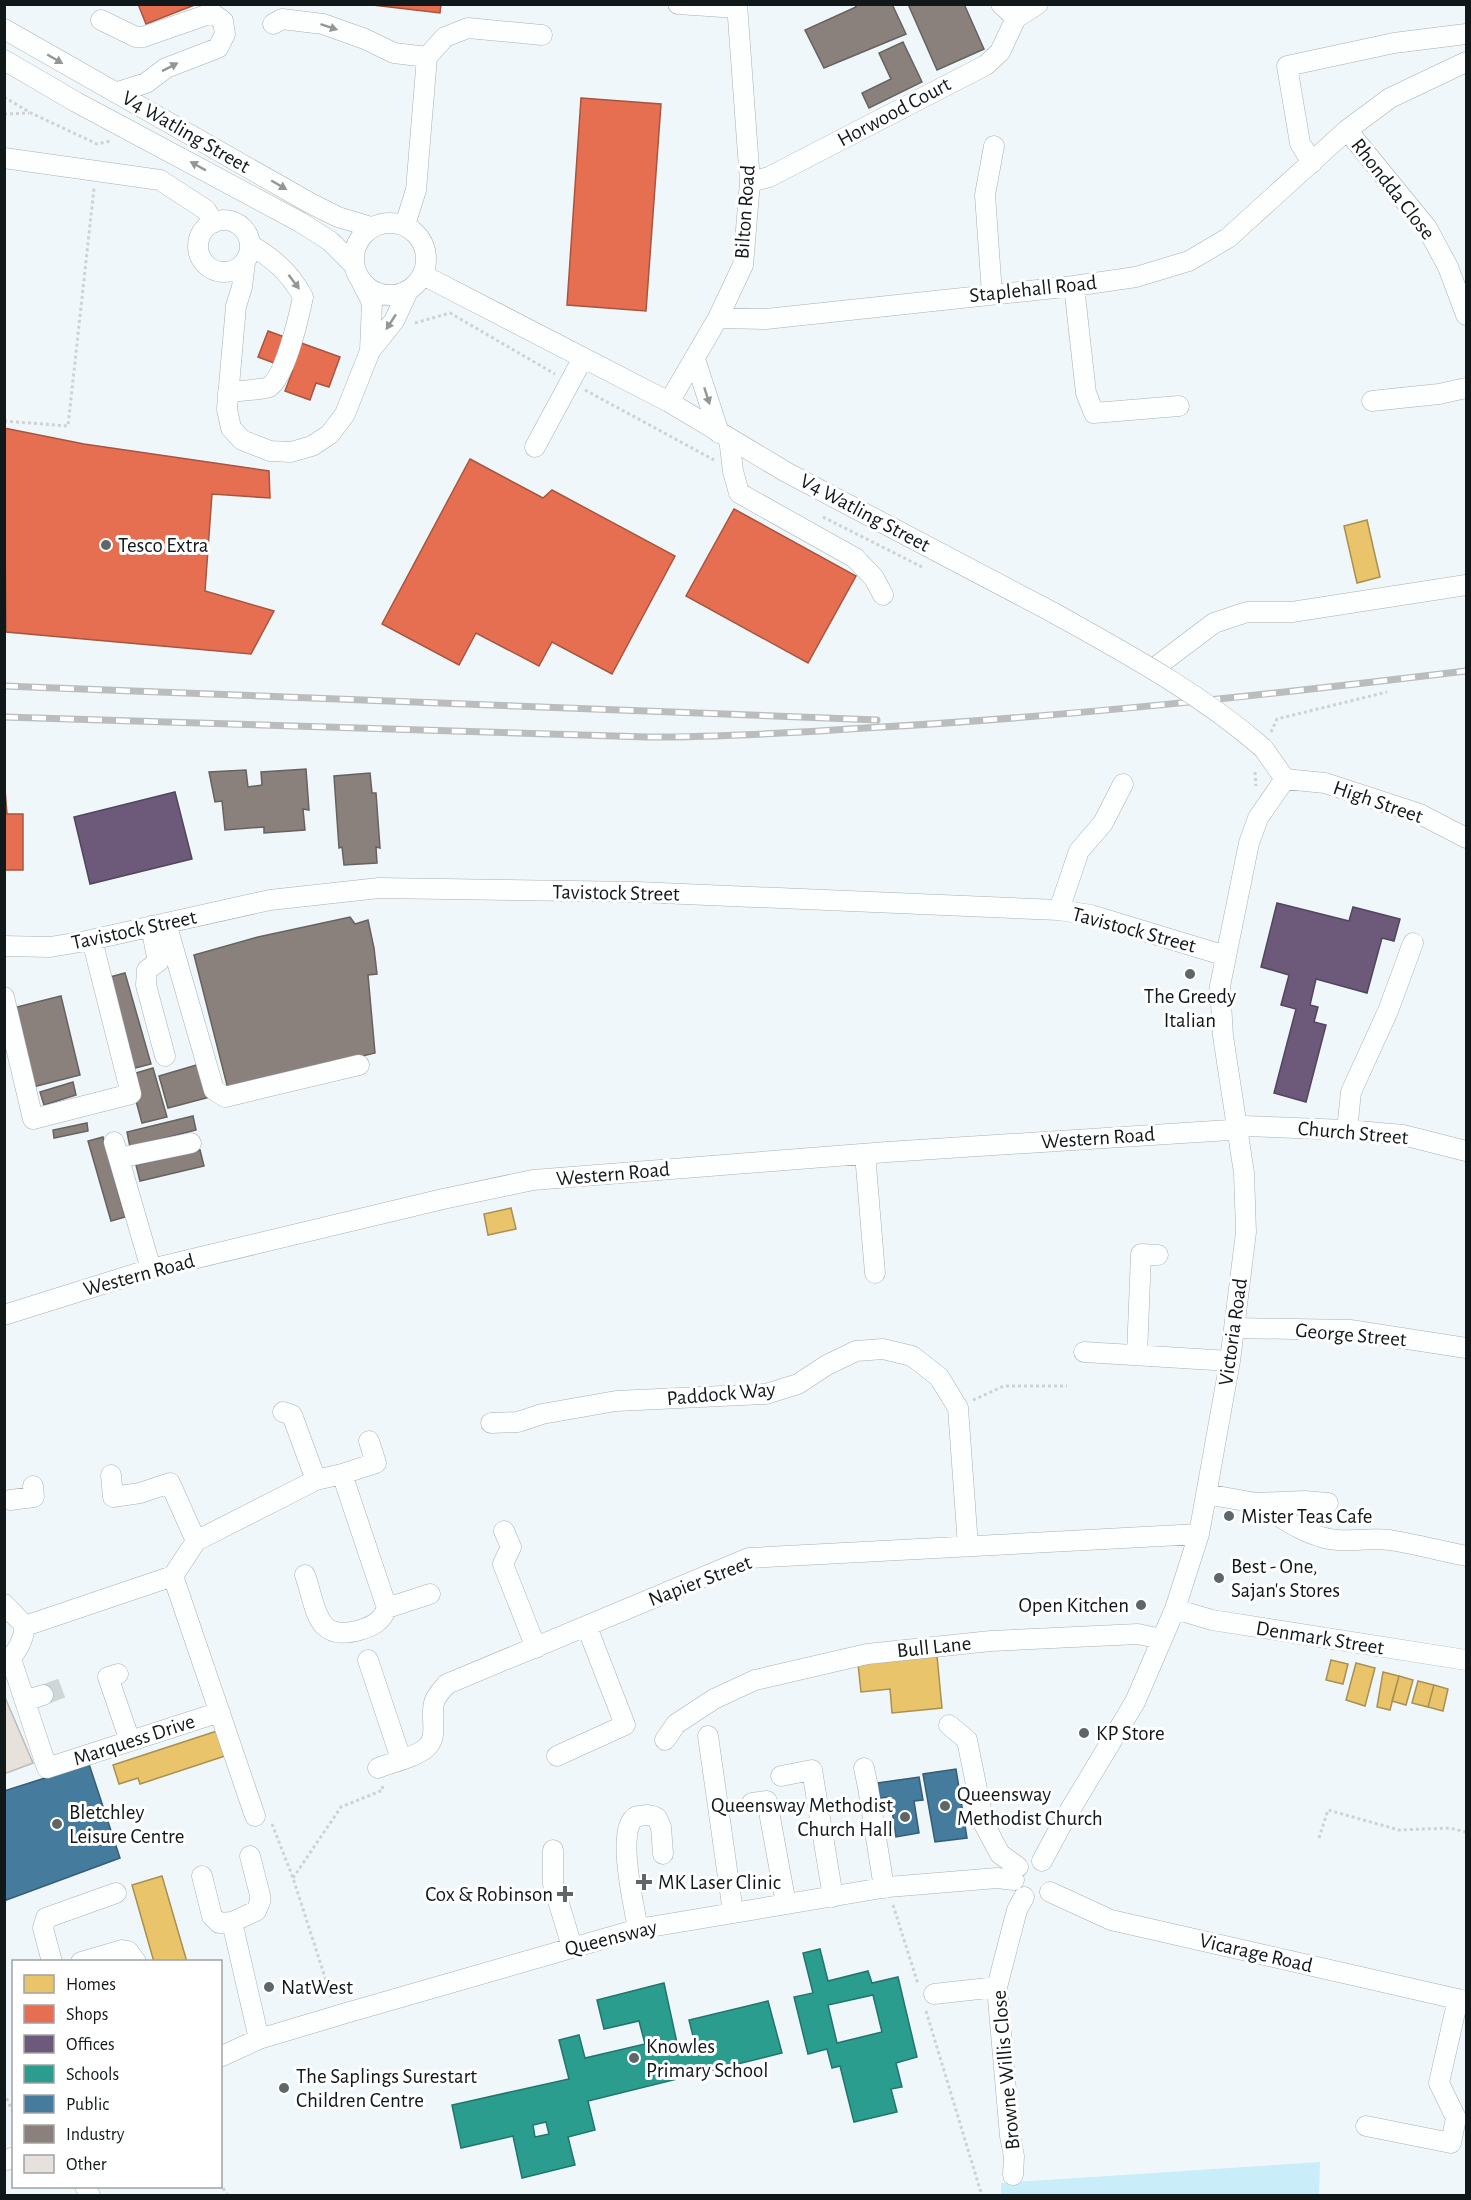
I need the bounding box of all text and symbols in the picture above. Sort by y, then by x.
one-way arrow [321,23,339,32]
one-way arrow [47,53,63,64]
one-way arrow [161,63,178,72]
street label: Horwood Court [834,73,954,151]
street label: V4 Watling Street [119,87,254,177]
street label: Rhondda Close [1347,134,1439,244]
one-way arrow [189,161,206,171]
street label: Bilton Road [731,164,759,260]
one-way arrow [271,180,288,190]
street label: Staplehall Road [968,272,1098,306]
one-way arrow [287,275,299,290]
one-way arrow [385,314,397,330]
one-way arrow [703,387,713,405]
street label: V4 Watling Street [797,470,934,556]
place label: Tesco Extra [118,535,209,556]
marker: Tesco Extra [99,538,113,552]
street label: High Street [1330,777,1426,827]
street label: Tavistock Street [552,881,680,905]
street label: Tavistock Street [1070,903,1199,957]
street label: Tavistock Street [70,906,199,954]
marker: The Greedy Italian [1183,967,1197,981]
place label: The Greedy Italian [1144,986,1236,1031]
street label: Church Street [1297,1118,1410,1148]
street label: Western Road [1040,1124,1156,1152]
street label: Western Road [555,1159,671,1189]
street label: Western Road [81,1250,197,1300]
street label: Victoria Road [1215,1277,1251,1387]
street label: George Street [1295,1320,1408,1350]
street label: Paddock Way [666,1379,776,1409]
place label: Mister Teas Cafe [1241,1506,1372,1527]
marker: Mister Teas Cafe [1222,1509,1236,1523]
street label: Napier Street [645,1552,755,1610]
place label: Best - One, Sajan's Stores [1231,1556,1340,1601]
marker: Best - One, Sajan's Stores [1212,1571,1226,1585]
place label: Open Kitchen [1018,1595,1129,1616]
marker: Open Kitchen [1134,1598,1148,1612]
street label: Denmark Street [1254,1618,1386,1659]
street label: Bull Lane [896,1633,972,1661]
street label: Marquess Drive [71,1710,197,1770]
place label: KP Store [1096,1723,1165,1744]
marker: KP Store [1077,1726,1091,1740]
place label: Queensway Methodist Church [957,1784,1103,1829]
place label: Queensway Methodist Church Hall [711,1795,893,1840]
marker: Queensway Methodist Church [938,1799,952,1813]
place label: Bletchley Leisure Centre [69,1802,185,1847]
marker: Queensway Methodist Church Hall [898,1810,912,1824]
marker: Bletchley Leisure Centre [50,1817,64,1831]
place label: MK Laser Clinic [658,1872,781,1893]
marker: MK Laser Clinic [635,1873,653,1891]
place label: Cox & Robinson [425,1884,553,1905]
marker: Cox & Robinson [558,1887,572,1901]
street label: Queensway [563,1916,659,1960]
street label: Vicarage Road [1197,1930,1315,1976]
legend [12,1960,222,2188]
text: Homes [66,1976,116,1994]
place label: NatWest [281,1977,353,1998]
marker: NatWest [262,1980,276,1994]
street label: Browne Willis Close [989,1989,1023,2151]
text: Shops [66,2006,108,2024]
text: Offices [66,2036,115,2054]
place label: Knowles Primary School [646,2036,769,2081]
marker: Knowles Primary School [627,2051,641,2065]
text: Schools [66,2066,119,2084]
place label: The Saplings Surestart Children Centre [296,2066,477,2111]
marker: The Saplings Surestart Children Centre [277,2081,291,2095]
text: Public [66,2096,109,2114]
text: Industry [66,2126,125,2144]
text: Other [66,2156,107,2174]

